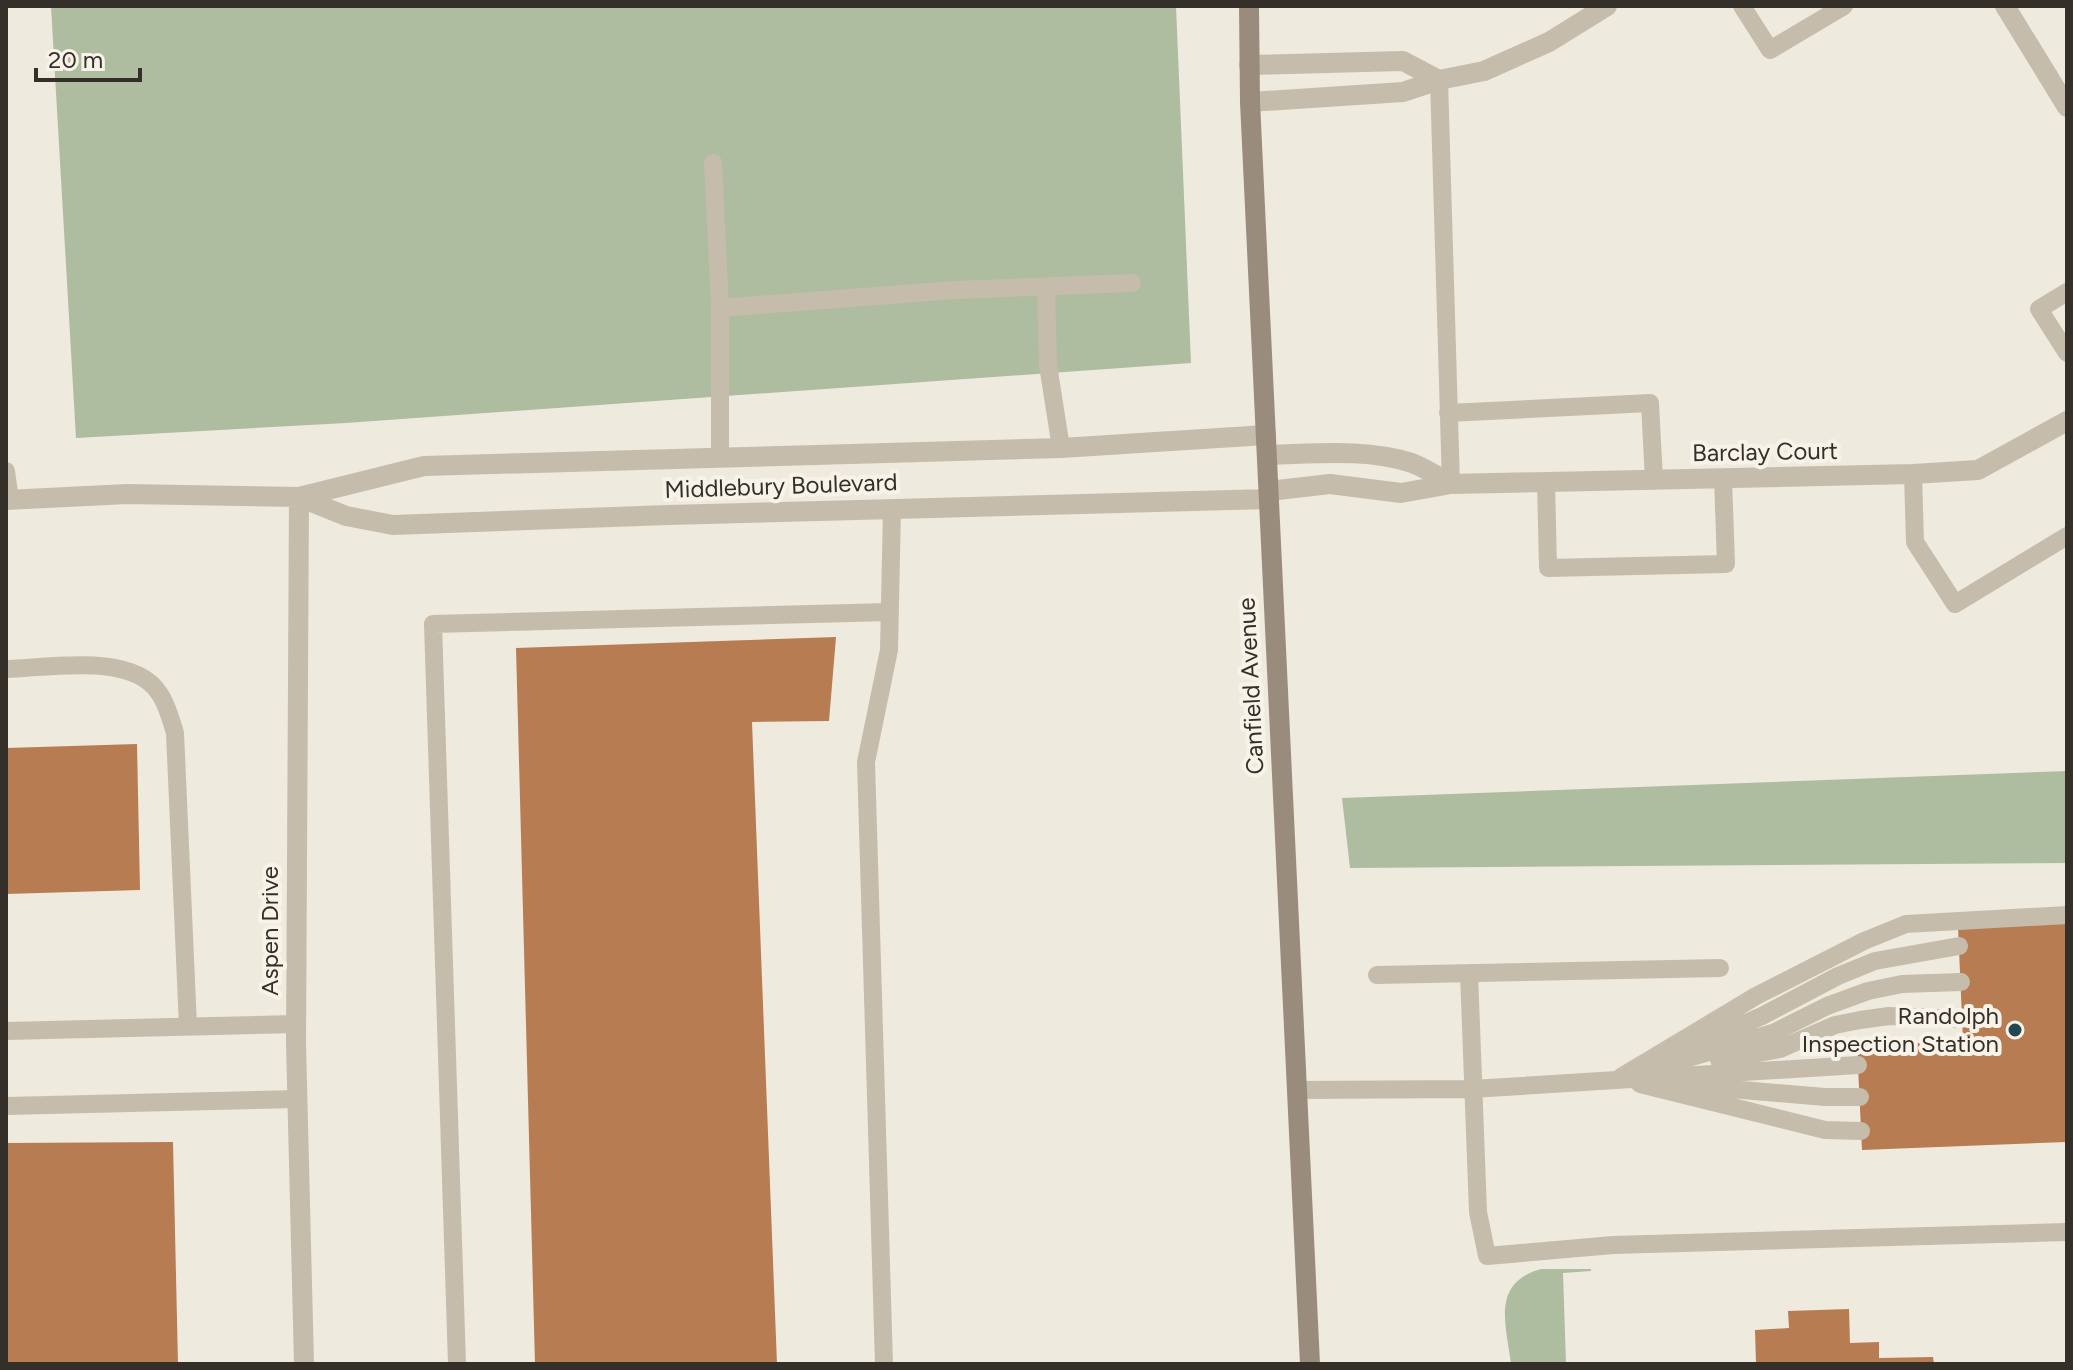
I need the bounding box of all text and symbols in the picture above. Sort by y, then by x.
scale bar [36,32,140,82]
text: 20 m [48,45,103,74]
street label: Barclay Court [1692,436,1838,467]
street label: Middlebury Boulevard [664,467,898,504]
street label: Canfield Avenue [1231,597,1270,775]
street label: Aspen Drive [255,866,284,996]
place label: Randolph Inspection Station [1802,1001,1999,1058]
marker: Randolph Inspection Station [2006,1021,2024,1039]

